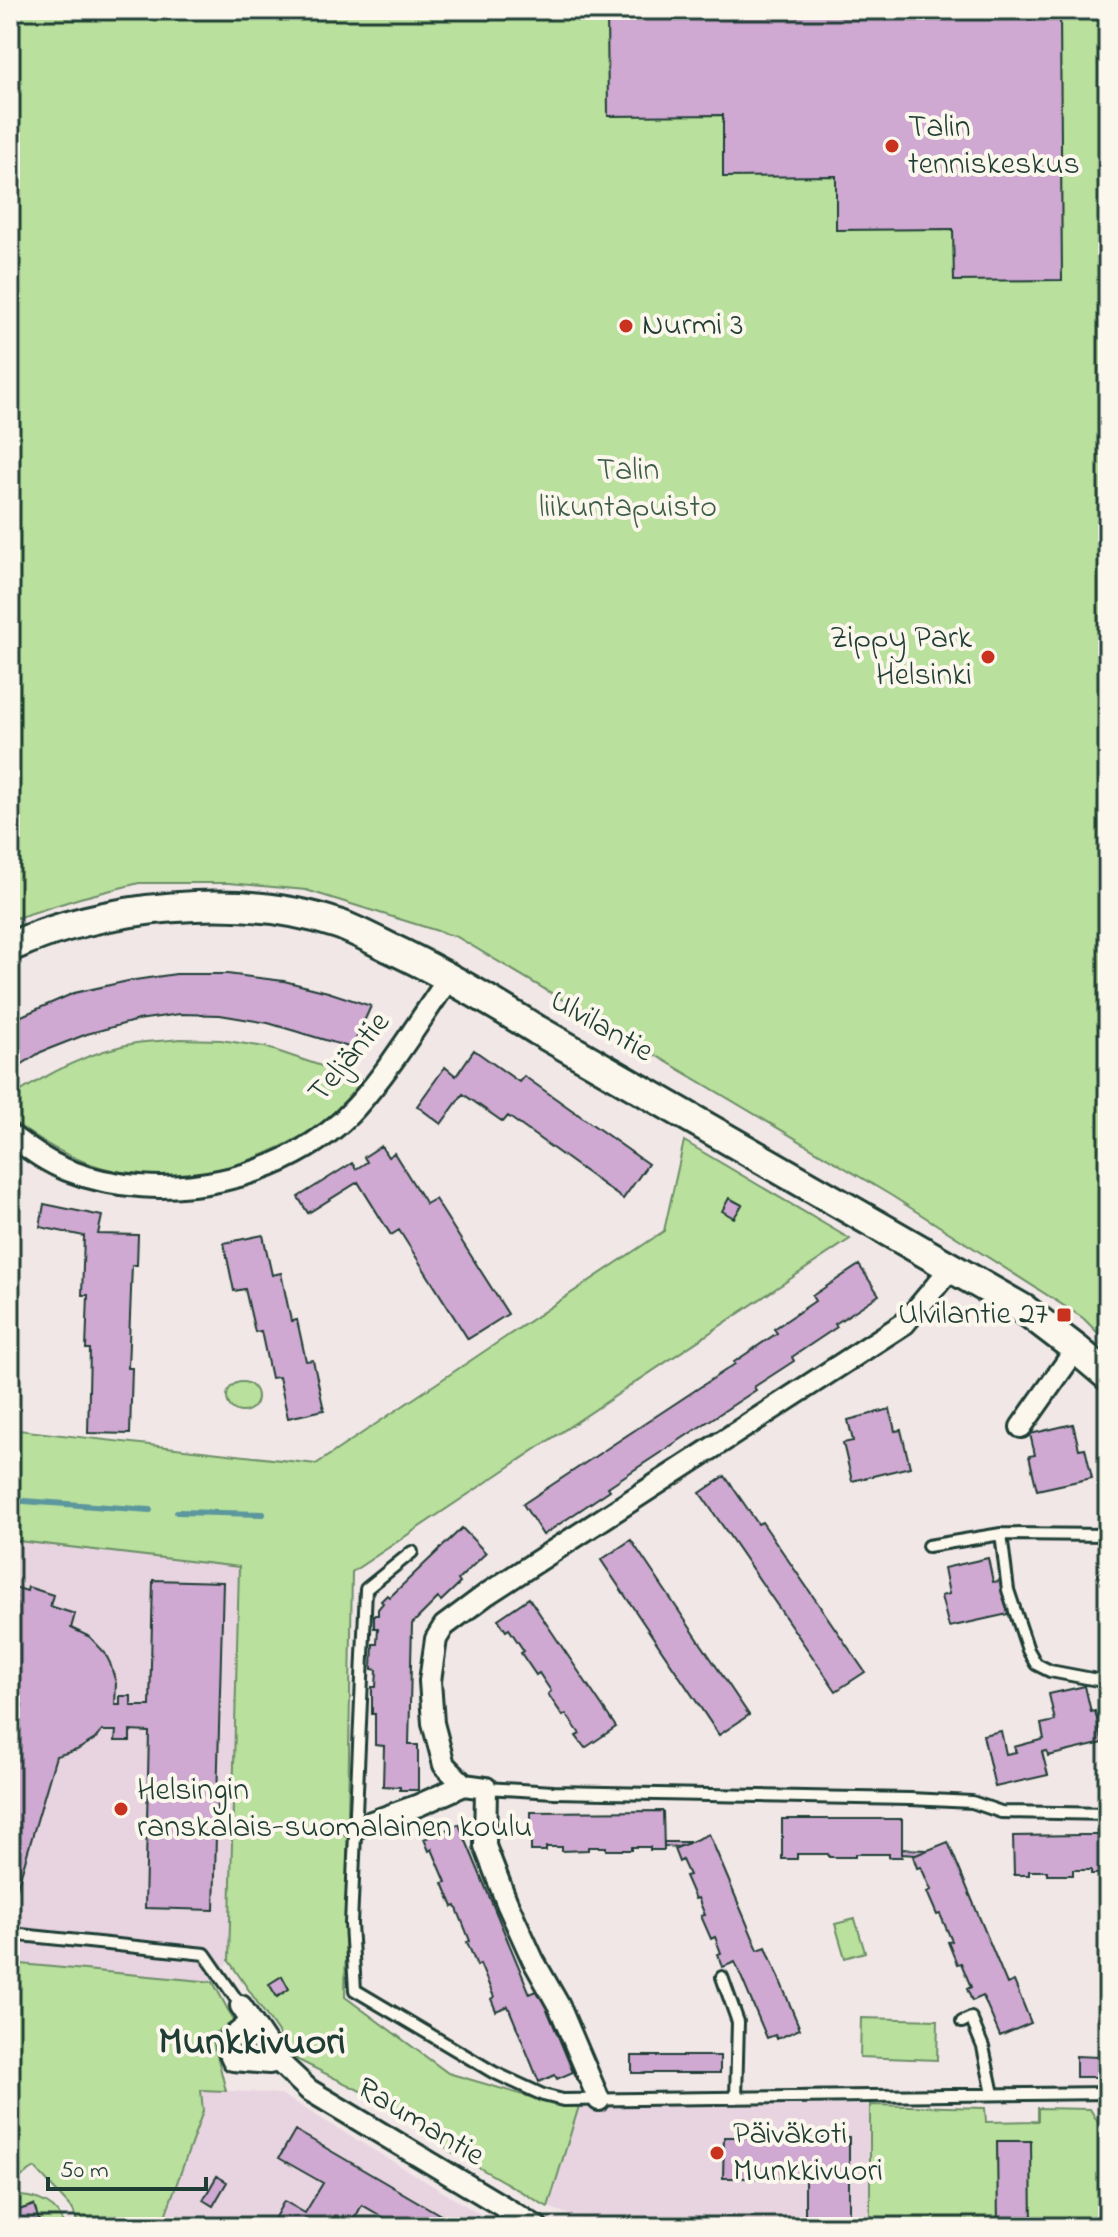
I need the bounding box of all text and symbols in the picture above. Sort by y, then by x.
place label: Talin tenniskeskus [908,105,1080,189]
marker: Talin tenniskeskus [883,137,901,155]
place label: Nurmi 3 [642,303,744,350]
marker: Nurmi 3 [617,317,635,335]
park label: Talin liikuntapuisto [539,448,717,532]
place label: Zippy Park Helsinki [830,616,973,700]
marker: Zippy Park Helsinki [979,648,997,666]
street label: Ulvilantie [540,978,662,1076]
street label: Teljäntie [298,1001,403,1114]
place label: Ulvilantie 27 [898,1292,1048,1339]
marker: Ulvilantie 27 [1055,1306,1073,1324]
place label: Helsingin ranskalais-suomalainen koulu [137,1768,532,1852]
marker: Helsingin ranskalais-suomalainen koulu [112,1800,130,1818]
district label: Munkkivuori [158,2014,346,2073]
street label: Raumantie [347,2066,493,2180]
place label: Päiväkoti Munkkivuori [733,2112,883,2196]
scale bar [48,2141,206,2191]
marker: Päiväkoti Munkkivuori [708,2144,726,2162]
text: 50 m [60,2154,109,2189]

